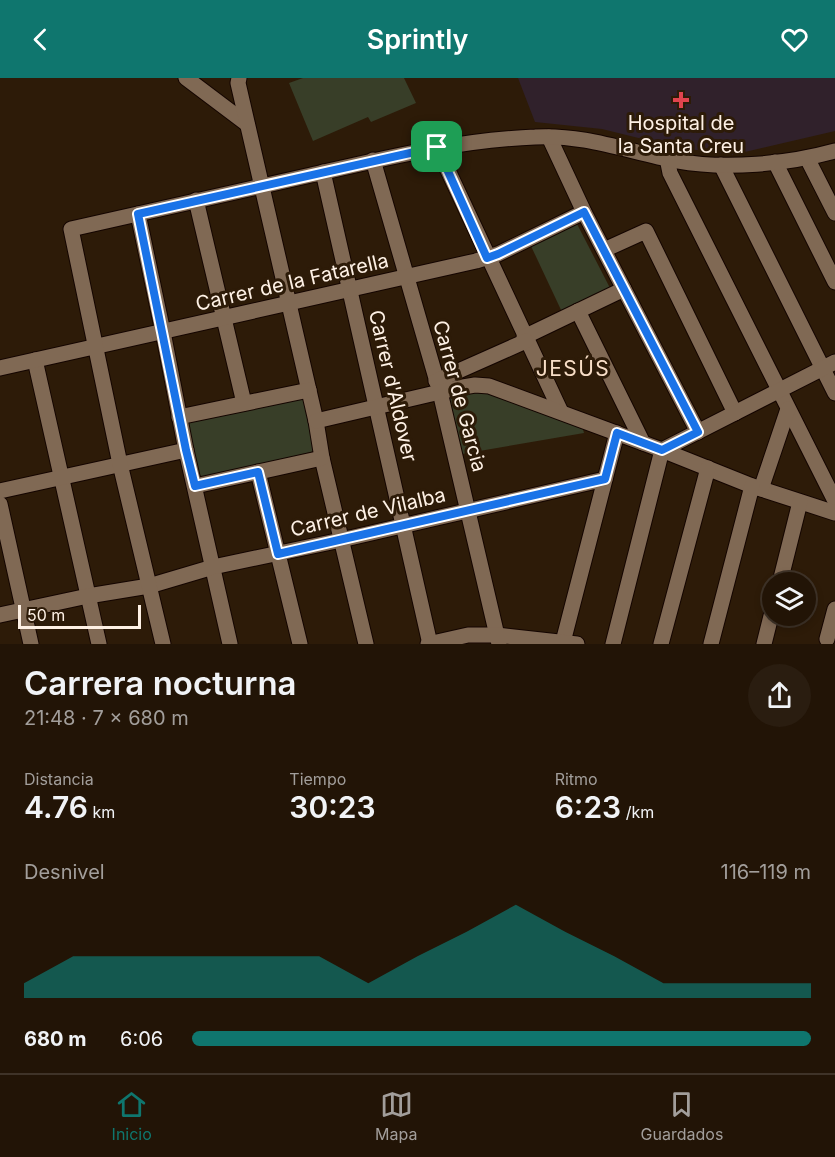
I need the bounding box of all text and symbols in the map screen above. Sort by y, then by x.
icon: back [24,23,57,56]
text: Sprintly [367,23,468,56]
icon: heart [778,23,811,56]
marker: Hospital de la Santa Creu [672,91,690,109]
place label: Hospital de la Santa Creu [618,111,744,158]
pin [411,121,462,172]
icon: arrive [420,130,453,163]
street label: Carrer de la Fatarella [193,248,391,316]
street label: Carrer d'Aldover [364,308,422,465]
street label: Carrer de Garcia [428,318,492,474]
district label: JESÚS [536,355,610,381]
street label: Carrer de Vilalba [288,482,448,542]
map controls [762,572,816,626]
button: layers [762,572,816,626]
scale bar [18,602,141,630]
text: 50 m [27,605,65,625]
text: Carrera nocturna [24,663,297,703]
button: share [748,664,811,727]
text: 21:48 · 7 × 680 m [24,706,189,730]
text: Distancia [24,769,94,789]
text: Tiempo [289,769,346,789]
text: Ritmo [555,769,598,789]
text: 4.76 [24,789,88,825]
text: 30:23 [289,789,376,825]
text: 6:23 [555,789,621,825]
text: km [88,802,115,822]
text: /km [621,802,654,822]
text: Desnivel [24,860,105,884]
text: 116–119 m [721,860,811,884]
text: 680 m [24,1027,86,1051]
text: 6:06 [120,1027,163,1051]
tab: Inicio [112,1088,152,1144]
tab: Mapa [375,1088,417,1144]
tab: Guardados [641,1088,723,1144]

